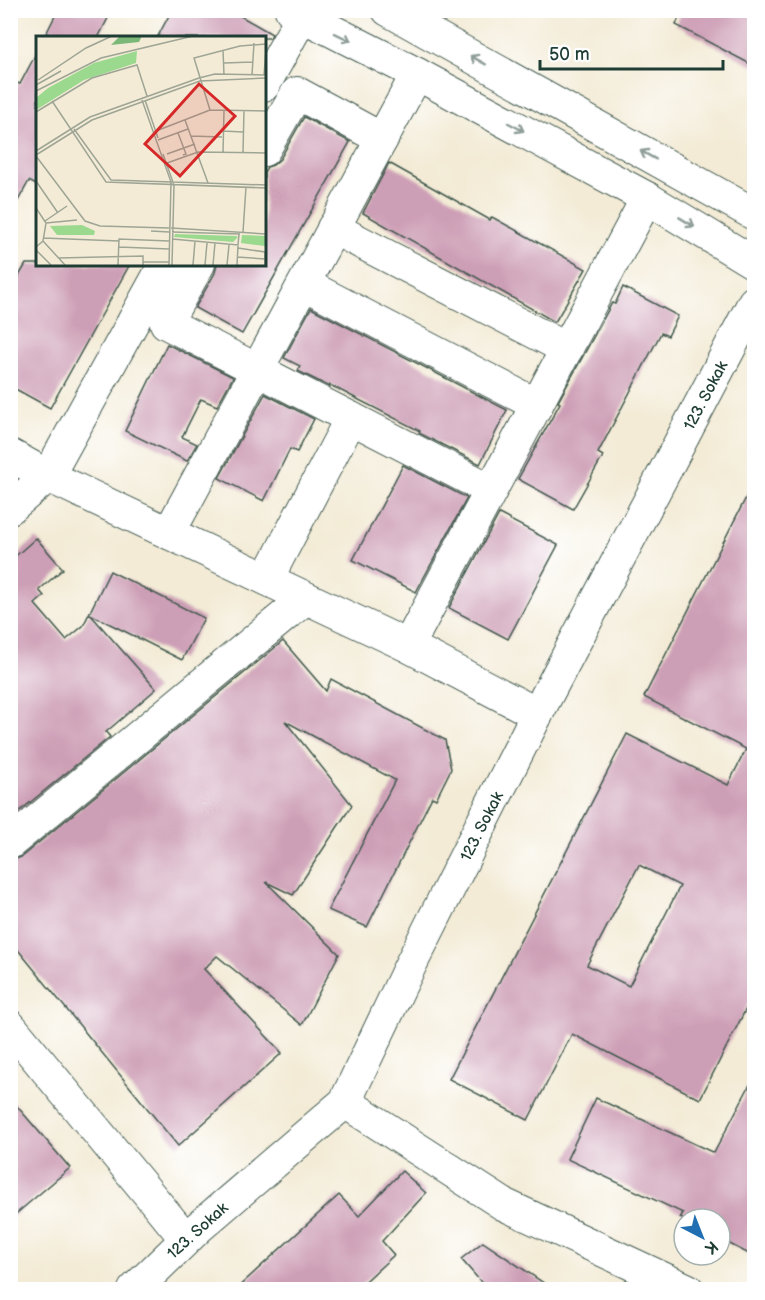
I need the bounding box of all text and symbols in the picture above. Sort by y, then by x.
one-way arrow [334,32,352,43]
scale bar [540,33,723,71]
inset map [36,36,266,266]
text: 50 m [549,44,590,65]
one-way arrow [470,54,487,66]
one-way arrow [507,122,525,133]
one-way arrow [640,149,657,161]
one-way arrow [678,216,695,228]
street label: 123. Sokak [680,358,733,434]
street label: 123. Sokak [457,789,508,865]
street label: 123. Sokak [164,1199,233,1263]
north arrow [672,1207,732,1267]
text: K [701,1236,721,1258]

